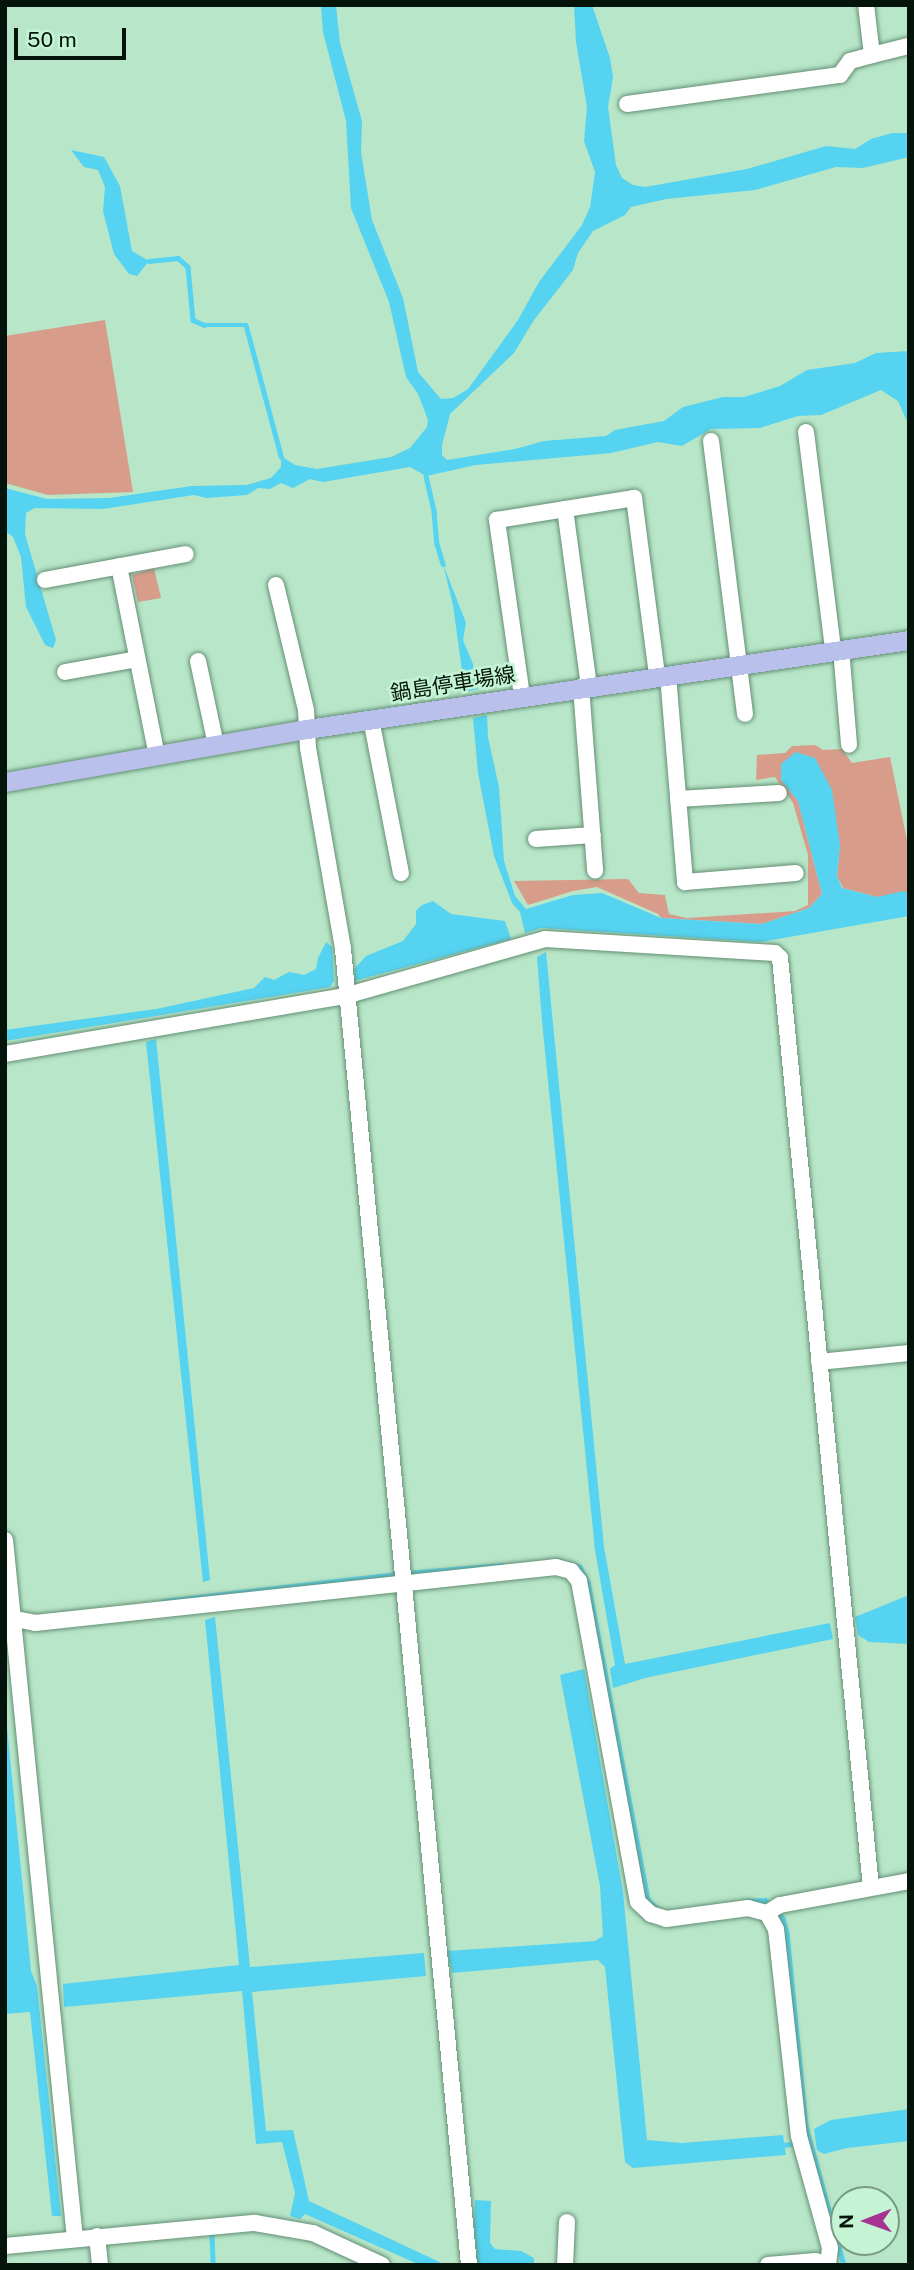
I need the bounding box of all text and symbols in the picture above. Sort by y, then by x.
scale bar [18,14,130,58]
text: 50 m [27,27,77,52]
street label: 鍋島停車場線 [389,662,517,706]
north arrow [830,2186,900,2256]
text: N [835,2214,857,2229]

